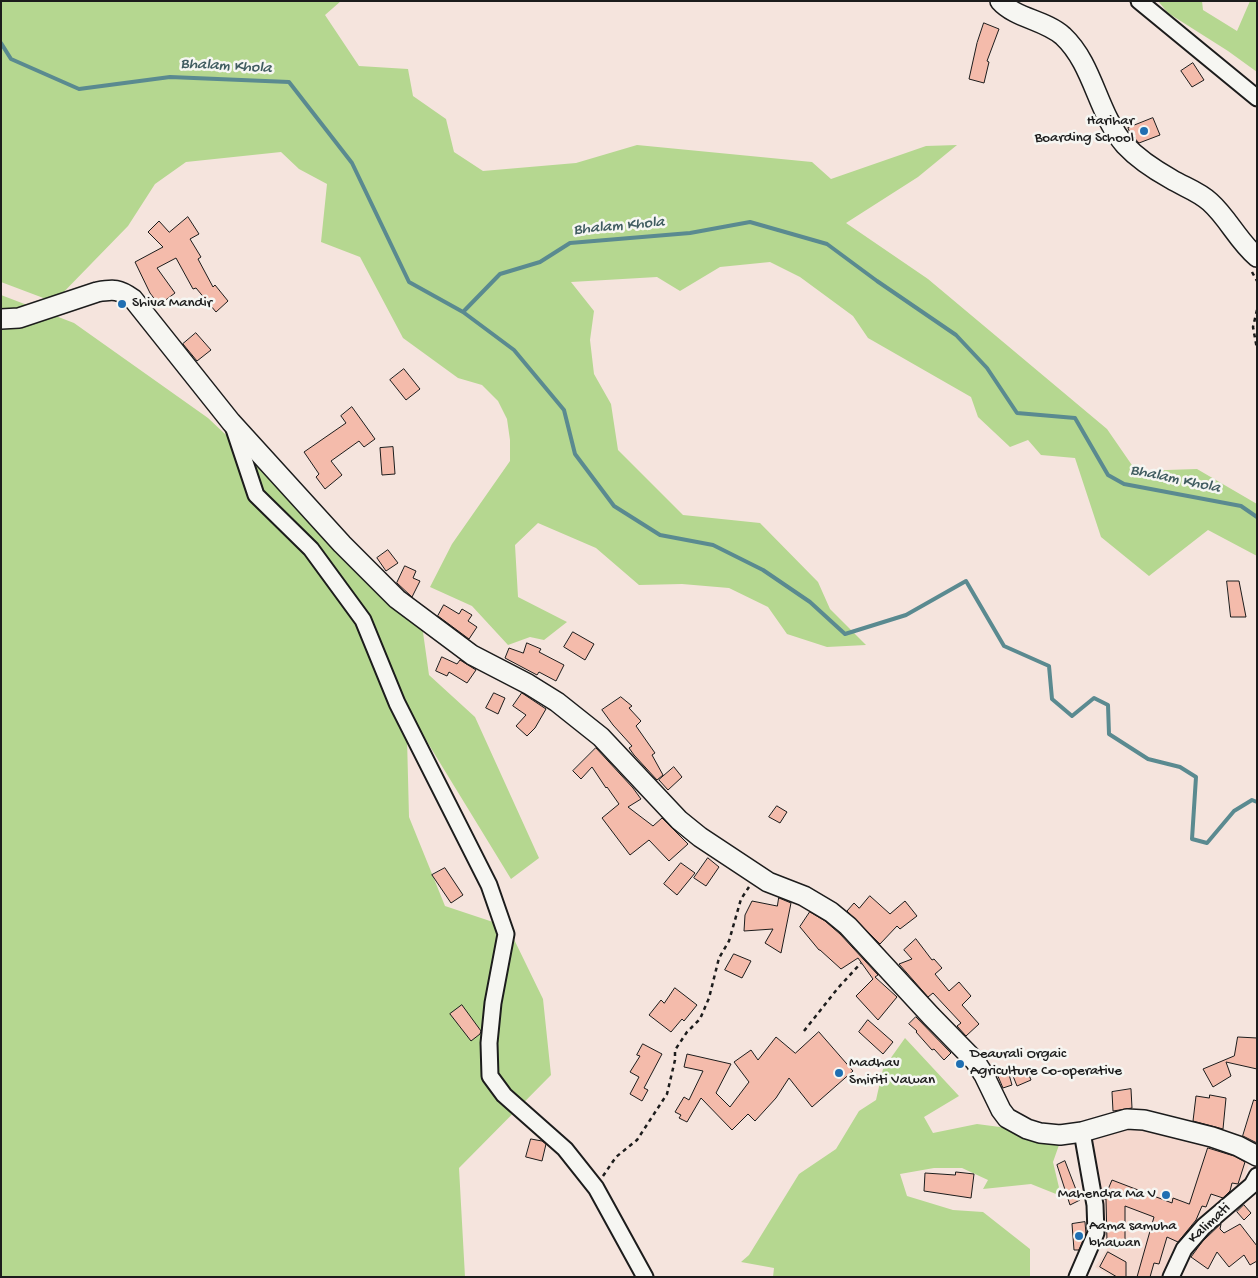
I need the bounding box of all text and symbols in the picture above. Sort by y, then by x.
water label: Bhalam Khola [180,55,272,79]
place label: Harihar Boarding School [1035,113,1134,148]
marker: Harihar Boarding School [1138,125,1150,137]
water label: Bhalam Khola [573,213,665,241]
place label: Shiva Mandir [132,295,212,313]
marker: Shiva Mandir [116,298,128,310]
water label: Bhalam Khola [1128,461,1222,499]
place label: Deaurali Orgaic Agriculture Co-operative [970,1046,1122,1081]
place label: Madhav Smiriti Vawan [849,1055,935,1090]
marker: Deaurali Orgaic Agriculture Co-operative [954,1058,966,1070]
marker: Madhav Smiriti Vawan [833,1067,845,1079]
place label: Mahendra Ma V [1058,1186,1156,1204]
marker: Mahendra Ma V [1160,1189,1172,1201]
street label: Kalimati [1185,1200,1235,1248]
place label: Aama samuha bhawan [1089,1218,1177,1253]
marker: Aama samuha bhawan [1073,1230,1085,1242]

